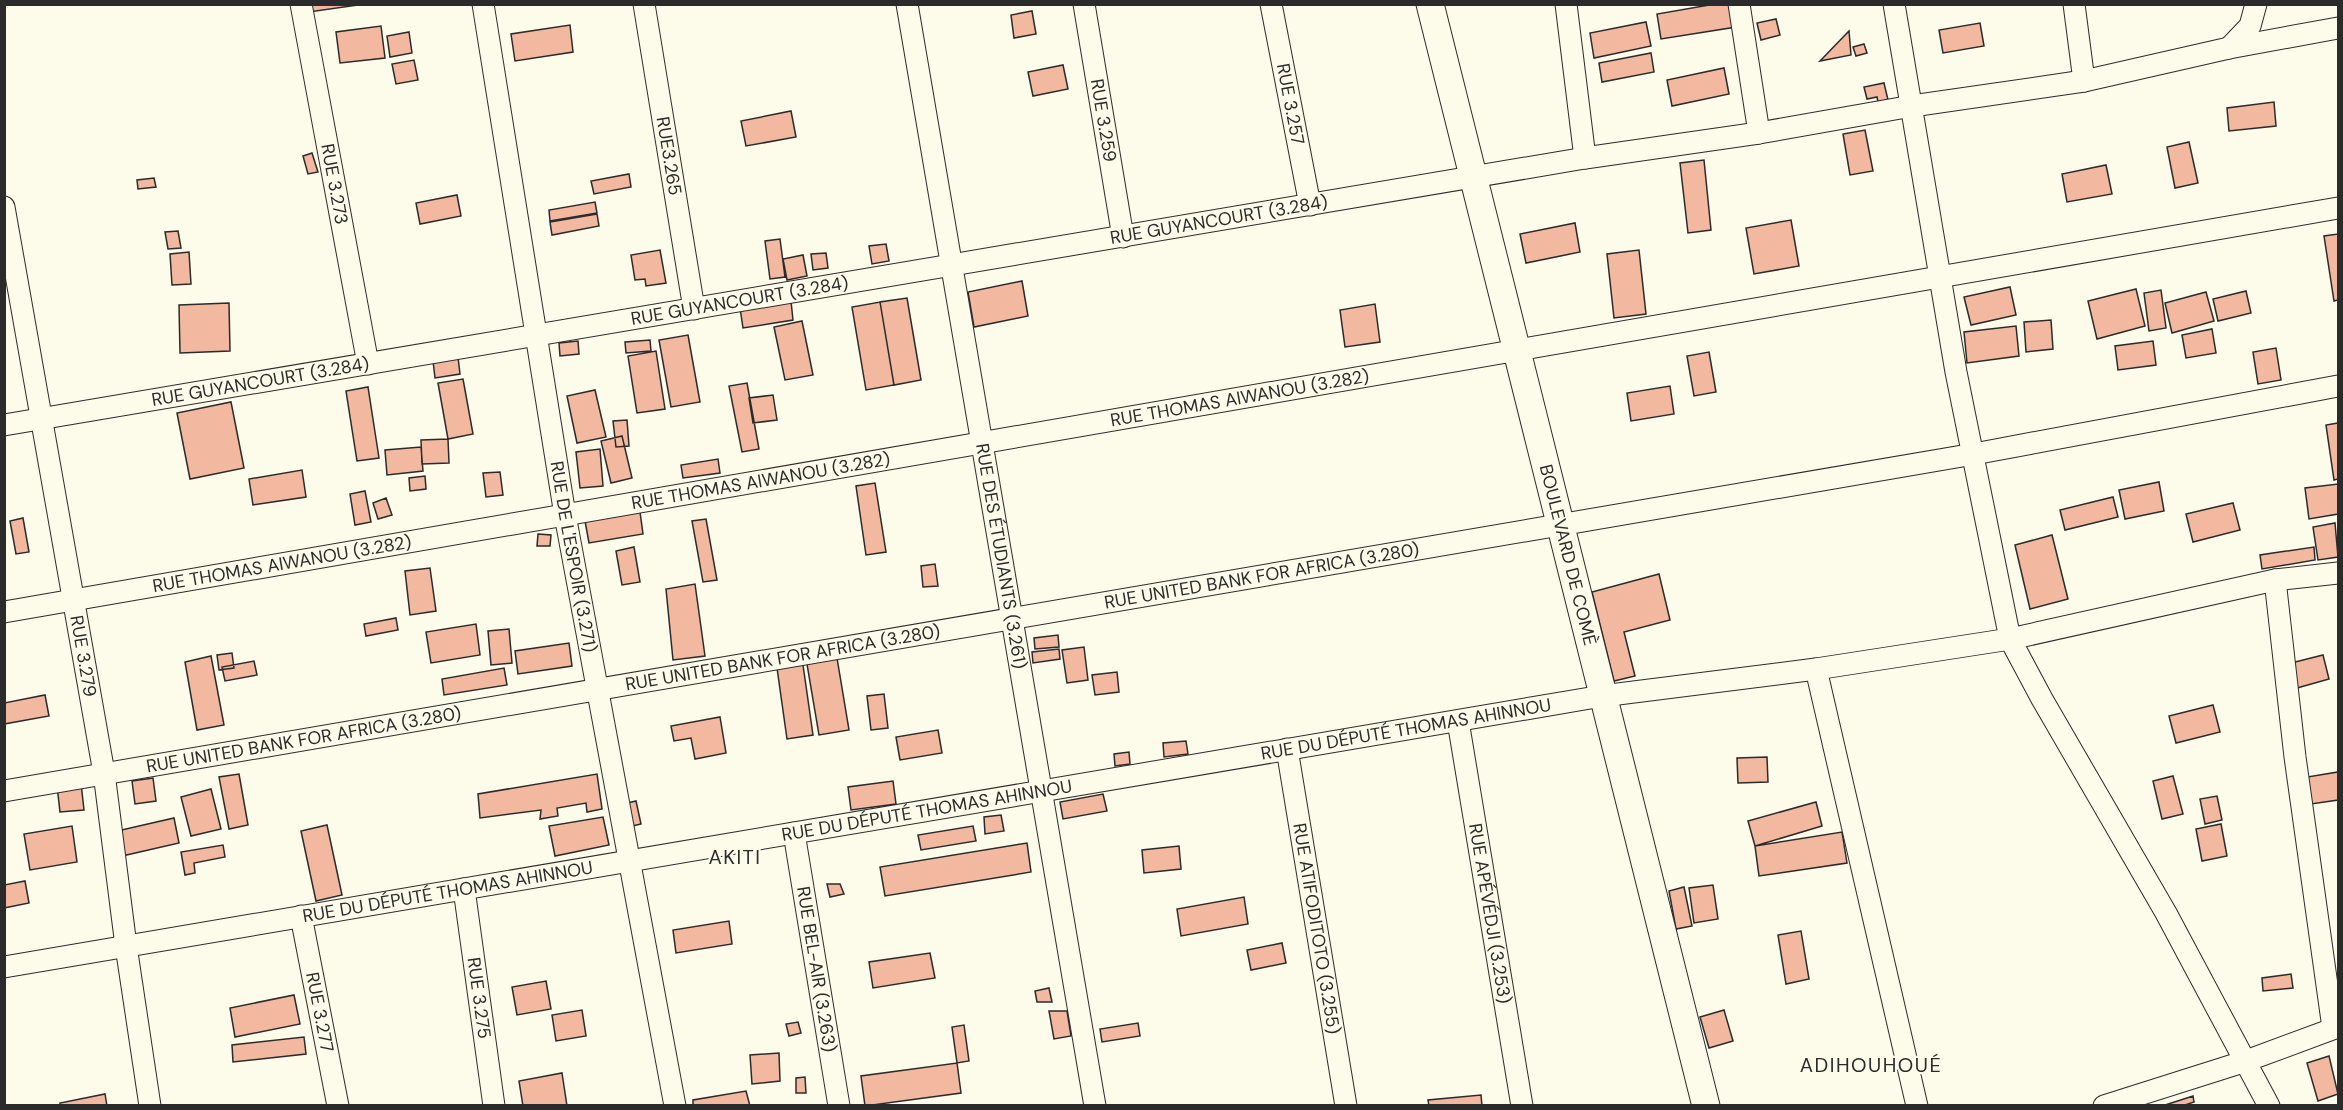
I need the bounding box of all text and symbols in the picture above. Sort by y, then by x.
street label: RUE 3.257 [1271,61,1310,147]
street label: RUE 3.259 [1085,77,1122,164]
street label: RUE3.265 [651,115,687,197]
street label: RUE 3.273 [315,142,354,226]
street label: RUE GUYANCOURT (3.284) [1108,190,1329,250]
street label: RUE GUYANCOURT (3.284) [629,271,850,331]
street label: RUE GUYANCOURT (3.284) [150,352,371,412]
street label: RUE THOMAS AIWANOU (3.282) [1108,364,1371,432]
street label: RUE DES ÉTUDIANTS (3.261) [970,441,1032,671]
street label: RUE THOMAS AIWANOU (3.282) [630,447,892,515]
street label: RUE DE L'ESPOIR (3.271) [545,459,602,654]
street label: BOULEVARD DE COMÈ [1534,462,1602,648]
street label: RUE THOMAS AIWANOU (3.282) [151,530,413,598]
street label: RUE UNITED BANK FOR AFRICA (3.280) [1102,537,1421,615]
street label: RUE 3.279 [64,613,102,699]
street label: RUE UNITED BANK FOR AFRICA (3.280) [623,619,942,697]
street label: RUE DU DÉPUTÉ THOMAS AHINNOU [1259,693,1553,766]
street label: RUE UNITED BANK FOR AFRICA (3.280) [144,701,463,778]
street label: RUE DU DÉPUTÉ THOMAS AHINNOU [780,774,1074,847]
street label: RUE ATIFODITOTO (3.255) [1287,821,1346,1036]
street label: RUE APÉVÉDJI (3.253) [1463,821,1517,1005]
district label: AKITI [708,844,762,870]
street label: RUE DU DÉPUTÉ THOMAS AHINNOU [301,855,595,928]
street label: RUE BEL-AIR (3.263) [791,885,842,1054]
street label: RUE 3.275 [462,956,497,1040]
street label: RUE 3.277 [300,970,339,1054]
district label: ADIHOUHOUÉ [1800,1052,1942,1078]

